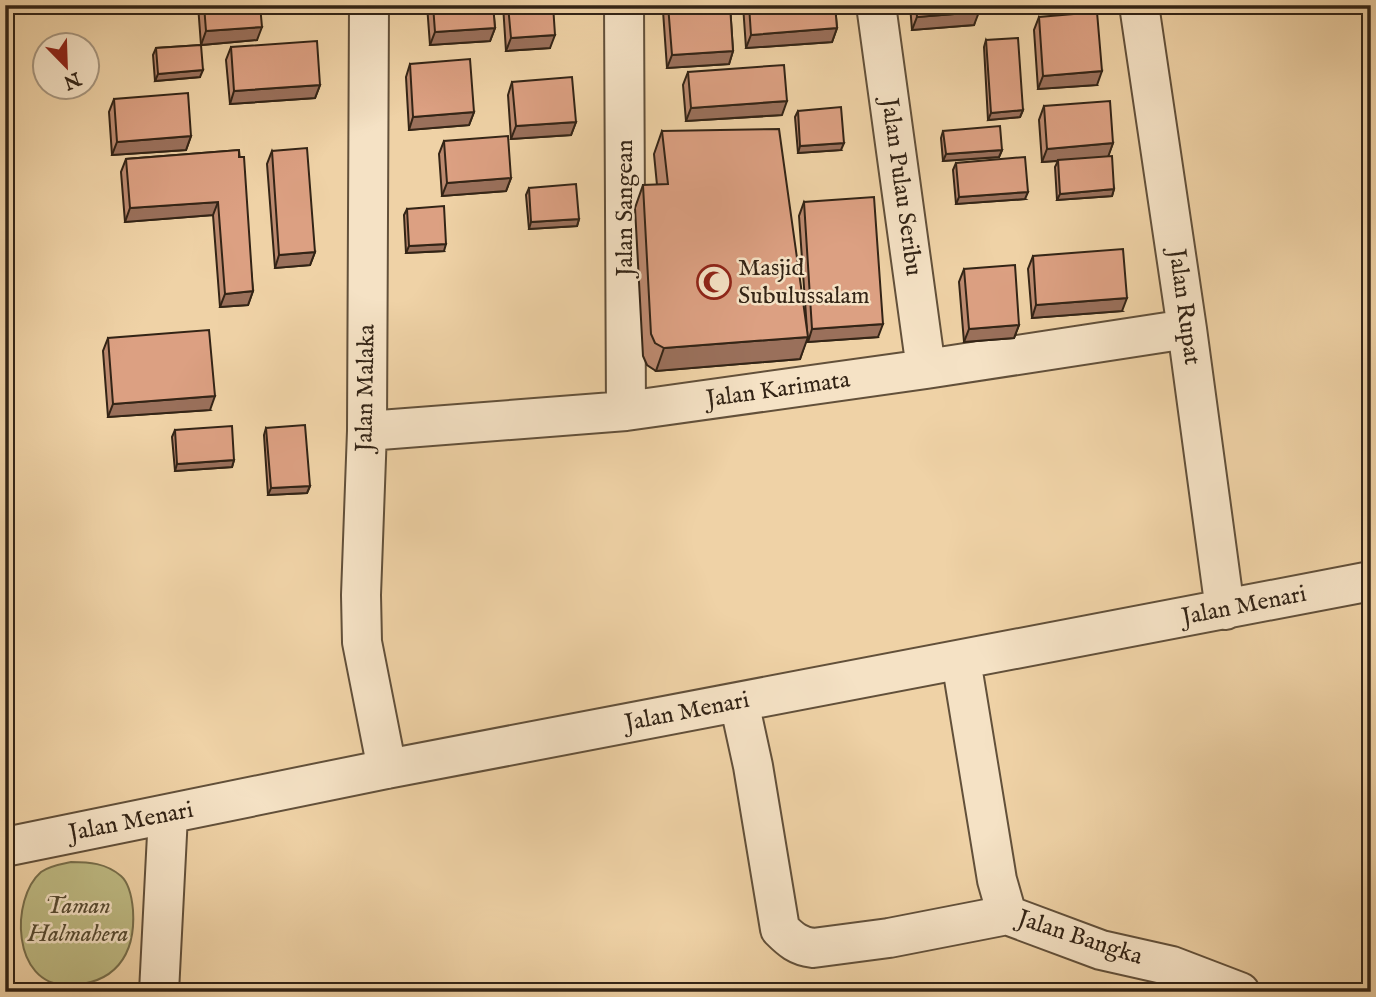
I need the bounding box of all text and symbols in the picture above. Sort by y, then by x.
north arrow [32,32,102,102]
text: N [59,65,85,94]
street label: Jalan Pulau Seribu [873,93,929,278]
street label: Jalan Sangean [610,139,641,280]
street label: Jalan Rupat [1160,244,1207,367]
place label: Masjid Subulussalam [738,253,870,312]
mosque icon: Masjid Subulussalam [695,263,733,301]
street label: Jalan Malaka [349,323,383,455]
street label: Jalan Karimata [701,364,853,416]
street label: Jalan Menari [1176,579,1309,634]
street label: Jalan Menari [619,685,752,740]
street label: Jalan Menari [63,795,196,850]
park label: Taman Halmahera [27,891,128,950]
street label: Jalan Bangka [1011,902,1147,973]

